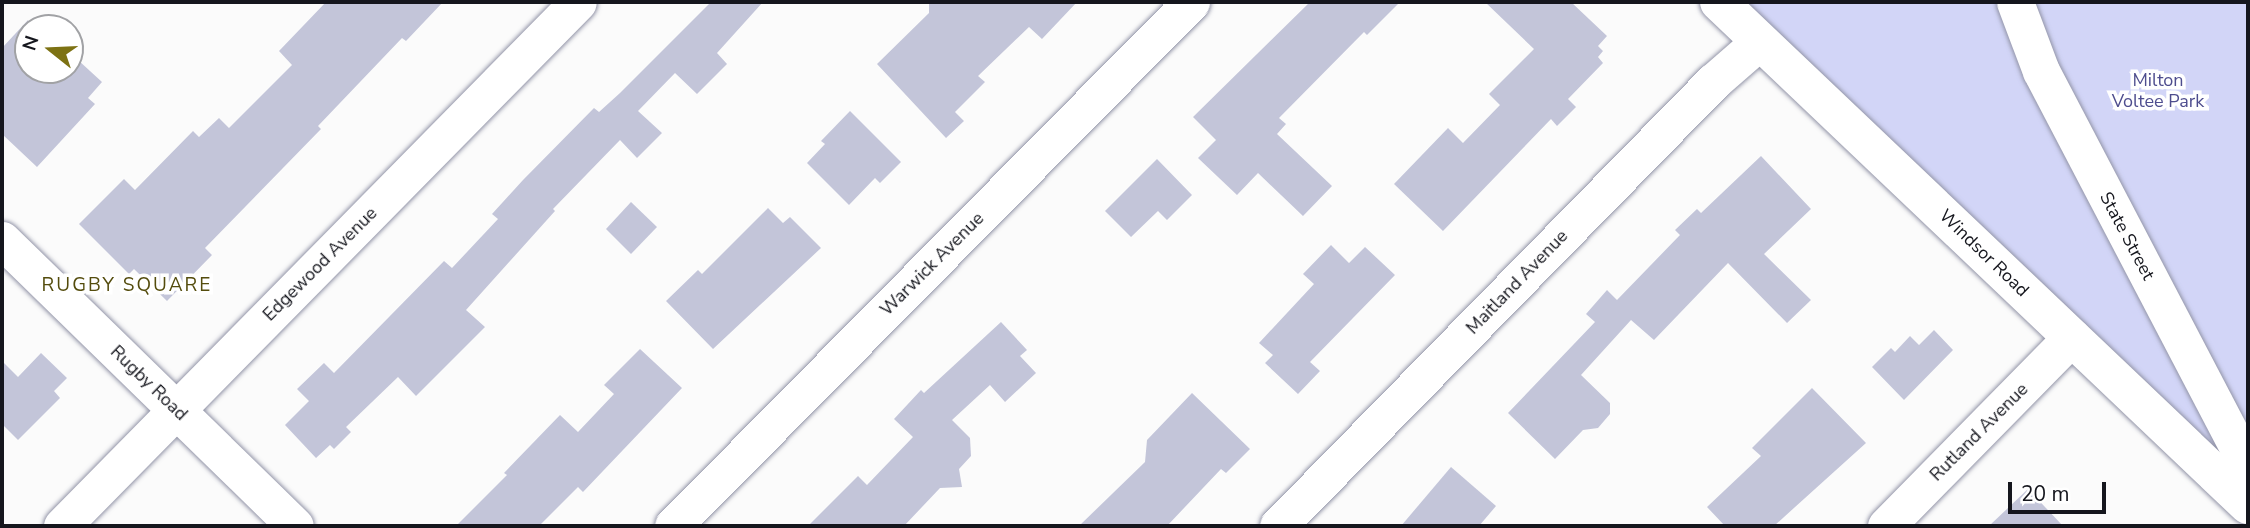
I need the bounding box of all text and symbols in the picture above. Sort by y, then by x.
north arrow [14,14,84,84]
text: N [16,32,45,54]
park label: Milton Voltee Park [2112,70,2204,112]
street label: State Street [2095,188,2159,284]
street label: Edgewood Avenue [259,203,381,325]
street label: Windsor Road [1935,205,2033,301]
street label: Warwick Avenue [876,208,988,320]
street label: Maitland Avenue [1462,225,1572,339]
district label: RUGBY SQUARE [43,275,211,297]
street label: Rugby Road [106,341,192,425]
street label: Rutland Avenue [1925,378,2033,486]
scale bar [2012,468,2110,512]
text: 20 m [2021,480,2070,508]

